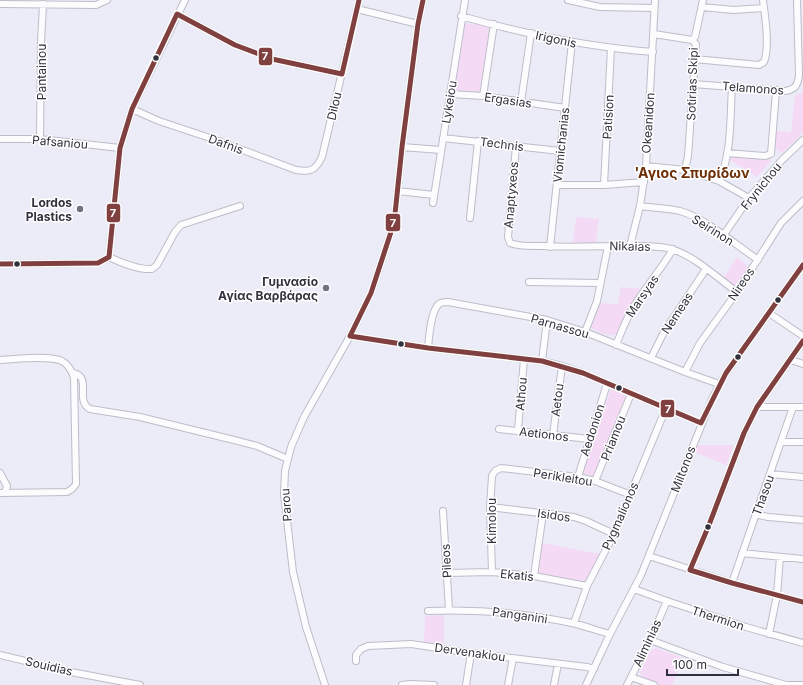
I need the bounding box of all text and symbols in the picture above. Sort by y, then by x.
street label: Irigonis [534,27,578,51]
street label: Pantainou [34,44,49,100]
line badge: 7 [258,47,273,66]
street label: Sotirias Skipi [683,47,701,121]
text: 7 [262,49,268,63]
unlabelled marker [151,53,161,63]
street label: Telamonos [722,78,784,98]
street label: Lykeiou [438,79,460,125]
street label: Ergasias [483,89,533,111]
street label: Dilou [323,90,345,122]
street label: Okeanidon [638,92,658,154]
street label: Patision [599,94,617,140]
street label: Viomichanias [550,107,572,183]
street label: Dafnis [206,131,246,157]
street label: Pafsaniou [31,132,89,152]
street label: Technis [479,134,525,154]
street label: Frynichou [737,159,785,213]
street label: Anaptyxeos [501,161,521,229]
district label: 'Αγιος Σπυρίδων [634,164,750,181]
place label: Lordos Plastics [26,195,72,224]
line badge: 7 [106,203,121,223]
marker: Lordos Plastics [75,204,85,214]
text: 7 [110,206,116,220]
street label: Seirinon [689,211,737,249]
line badge: 7 [385,213,401,232]
text: 7 [390,216,396,230]
street label: Nikaias [609,238,651,254]
unlabelled marker [12,259,22,269]
street label: Nireos [724,265,758,303]
street label: Marsyas [622,272,662,320]
place label: Γυμνασίο Αγίας Βαρβάρας [218,274,318,303]
marker: Γυμνασίο Αγίας Βαρβάρας [321,283,331,293]
street label: Nemeas [658,289,696,337]
unlabelled marker [773,295,783,305]
street label: Parnassou [529,311,591,341]
unlabelled marker [396,339,406,349]
unlabelled marker [733,352,743,362]
street label: Athou [512,377,530,411]
street label: Aetou [548,383,566,417]
unlabelled marker [614,383,624,393]
line badge: 7 [660,399,675,418]
street label: Aedonion [577,402,607,458]
text: 7 [665,402,671,416]
street label: Priamou [597,413,629,463]
street label: Aetionos [518,424,570,444]
street label: Miltonos [667,444,699,494]
street label: Perikleitou [532,465,594,489]
street label: Thasou [749,473,777,517]
street label: Pygmalionos [598,480,642,552]
street label: Parou [277,488,295,522]
street label: Kimolou [484,498,499,544]
street label: Isidos [536,505,572,525]
unlabelled marker [703,522,713,532]
street label: Pileos [438,544,454,578]
street label: Ekatis [499,566,535,584]
street label: Thermion [690,602,746,634]
street label: Panganini [491,604,549,626]
street label: Aliminias [630,617,664,669]
street label: Dervenakiou [434,640,506,664]
scale bar [667,651,738,677]
street label: Souidias [24,653,74,679]
text: 100 m [673,657,707,672]

